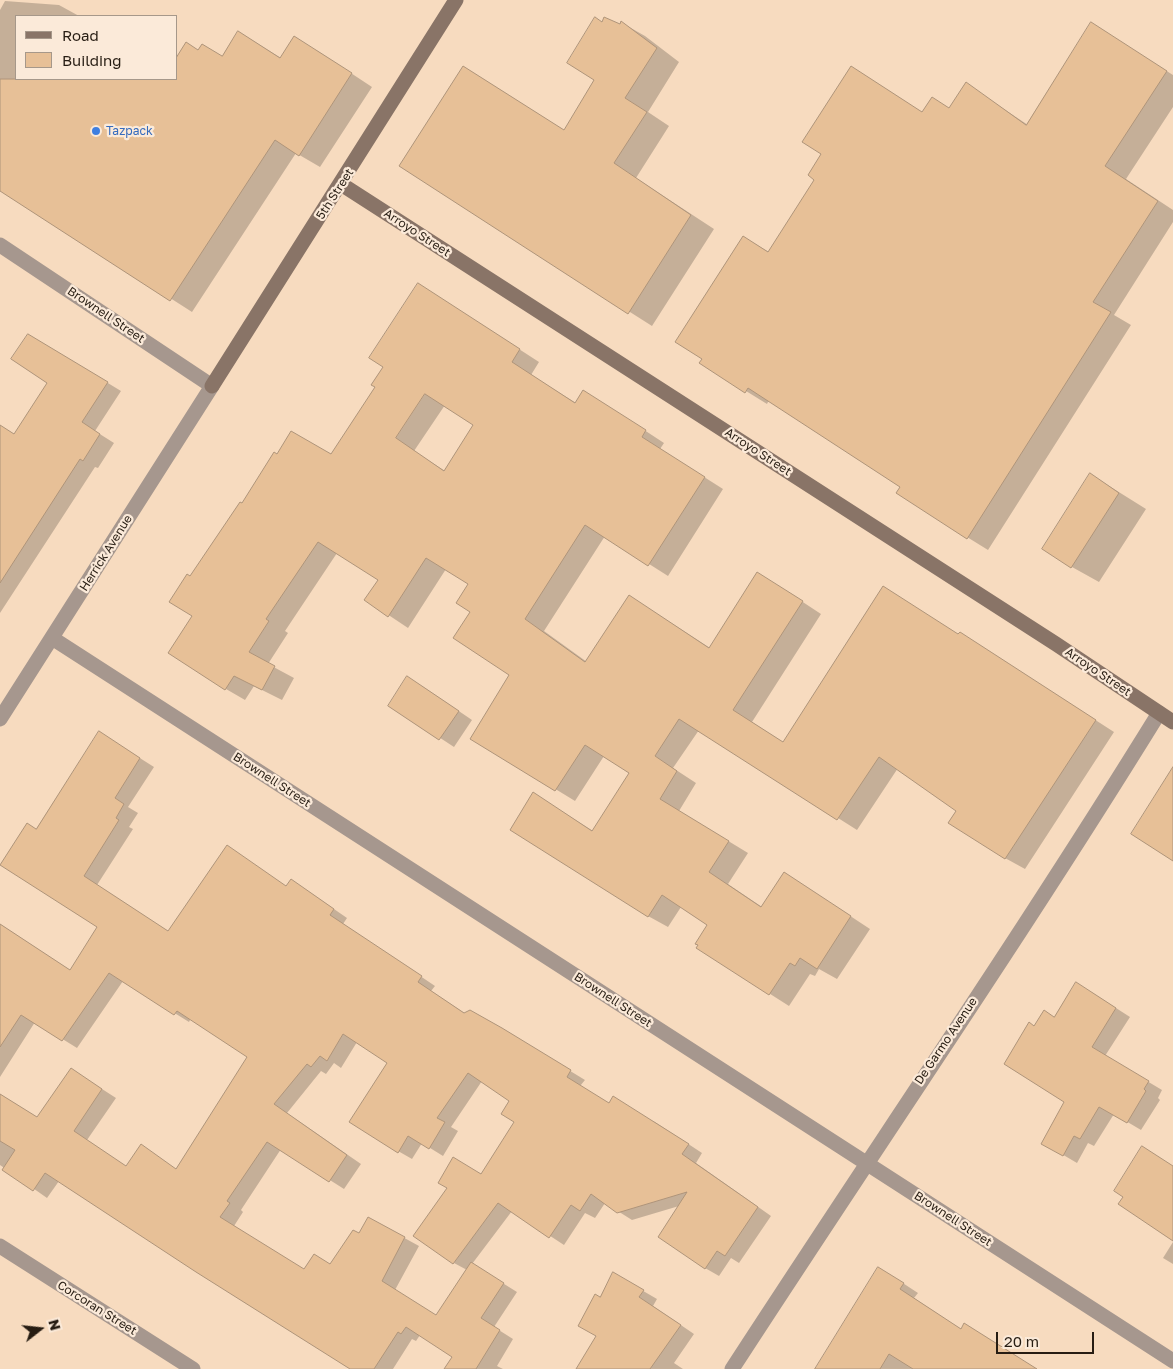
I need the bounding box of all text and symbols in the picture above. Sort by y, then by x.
legend [15,15,178,80]
text: Road [62,26,99,44]
text: Building [62,51,122,69]
place label: Tazpack [106,124,153,138]
marker: Tazpack [90,125,102,137]
street label: 5th Street [313,166,357,222]
street label: Arroyo Street [381,206,453,260]
street label: Brownell Street [65,284,147,346]
street label: Arroyo Street [722,425,794,479]
street label: Herrick Avenue [77,512,135,594]
street label: Arroyo Street [1062,645,1134,699]
street label: Brownell Street [230,749,314,811]
street label: Brownell Street [571,969,655,1031]
street label: De Garmo Avenue [912,995,980,1087]
street label: Brownell Street [911,1188,995,1250]
street label: Corcoran Street [55,1278,139,1338]
north arrow [15,1304,65,1354]
text: N [45,1317,65,1332]
scale bar [998,1322,1096,1354]
text: 20 m [1004,1332,1039,1350]

